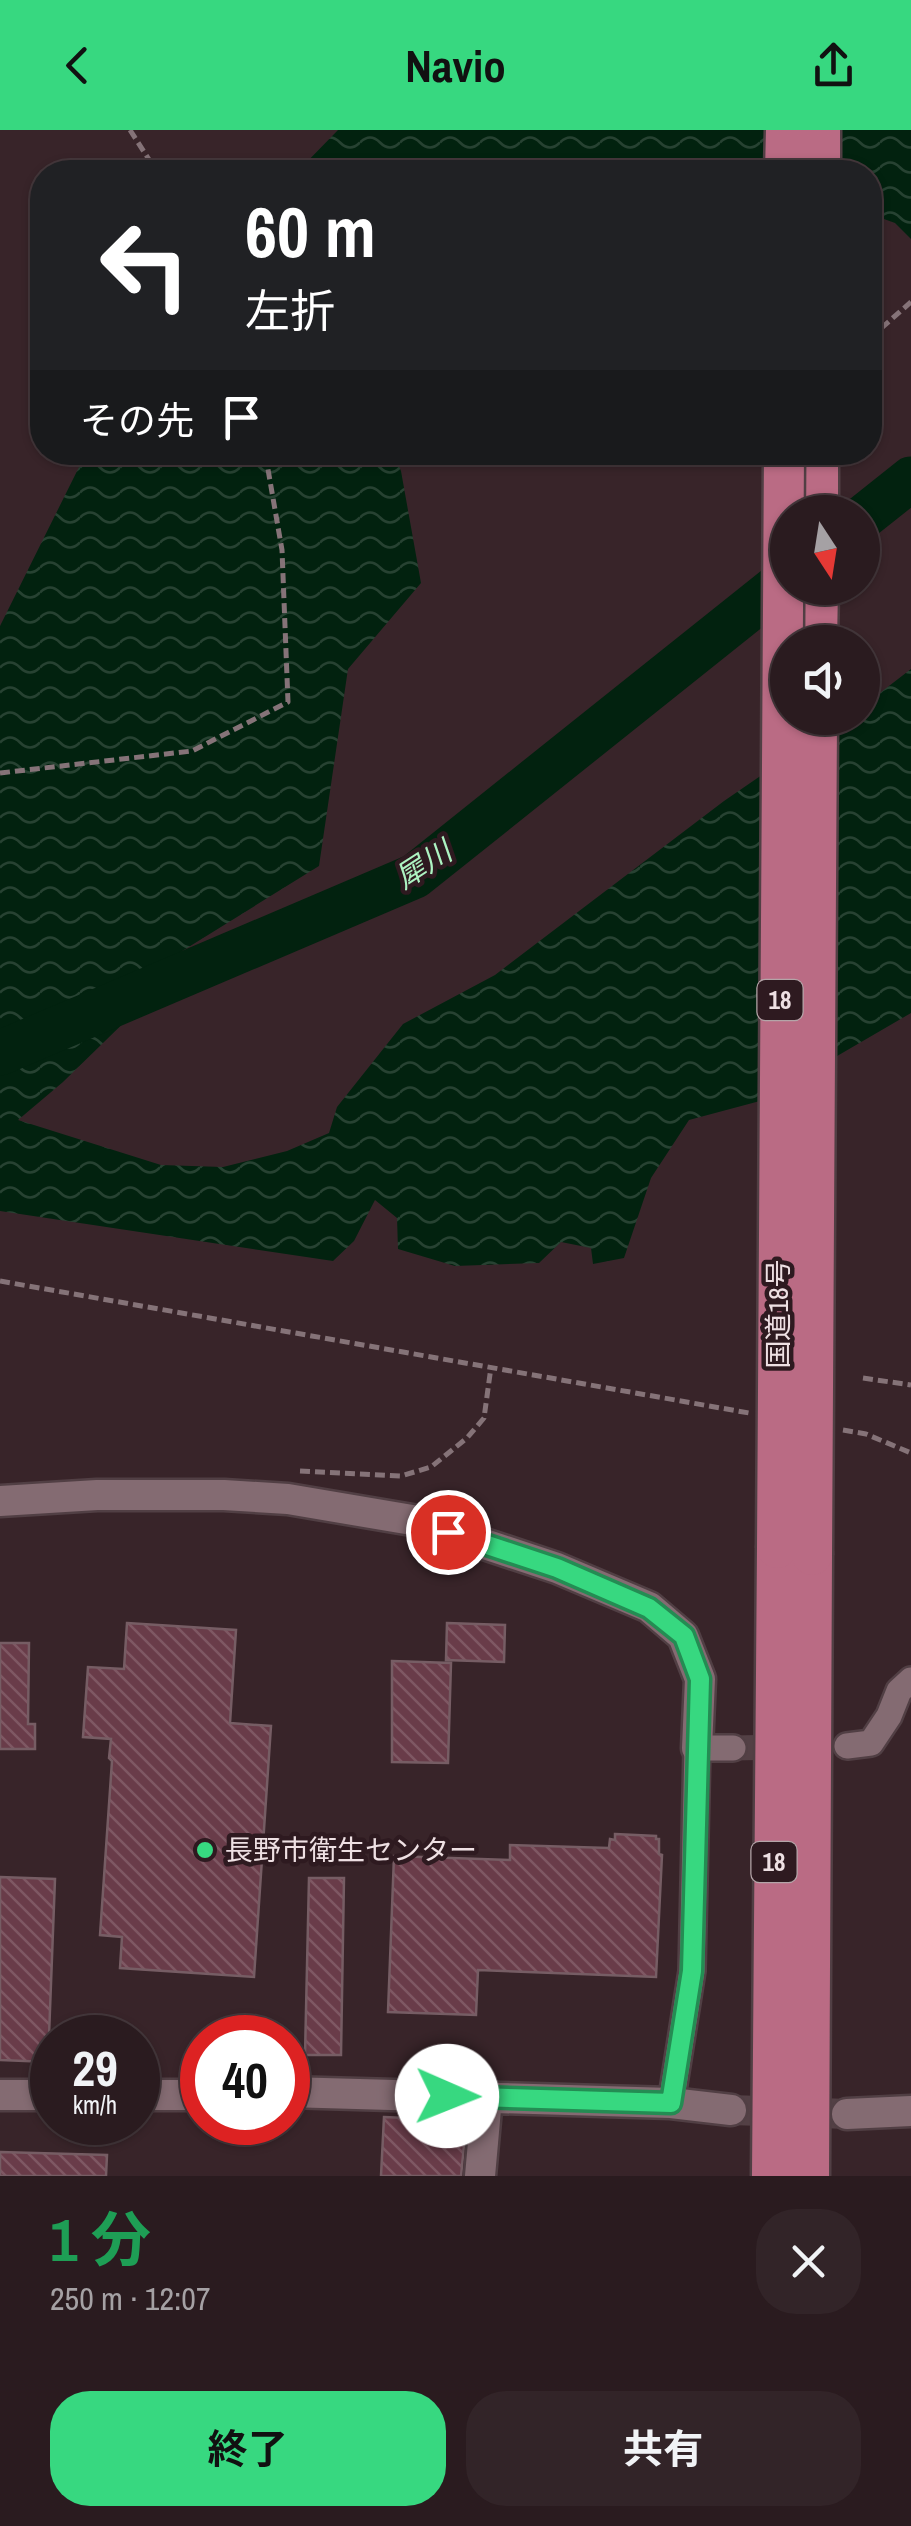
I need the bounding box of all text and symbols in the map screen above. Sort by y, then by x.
text: Navio [405,35,506,96]
icon: back [50,38,105,93]
icon: share [806,38,861,93]
text: 60 m [245,185,376,279]
icon: left [80,200,210,330]
text: 左折 [245,280,335,341]
icon: arrive [214,390,269,445]
text: その先 [80,395,194,446]
north arrow [770,495,880,605]
map controls [770,495,880,735]
button: sound [770,625,880,735]
water label: 犀川 [387,829,462,897]
road number: 18 [758,980,802,1020]
street label: 国道18号 [759,1259,797,1369]
pin [406,1490,491,1575]
icon: arrive [421,1505,476,1560]
place label: 長野市衛生センター [225,1831,477,1869]
marker: 長野市衛生センター [194,1839,216,1861]
road number: 18 [752,1842,796,1882]
speed limit sign: 40 [180,2015,310,2145]
text: 29 [72,2034,118,2102]
position arrow [395,2044,499,2148]
text: km/h [73,2088,117,2122]
text: 1 分 [50,2199,151,2280]
button: close [756,2209,861,2314]
text: 250 m · 12:07 [50,2277,210,2320]
button: 終了 [50,2391,446,2506]
button: 共有 [466,2391,861,2506]

